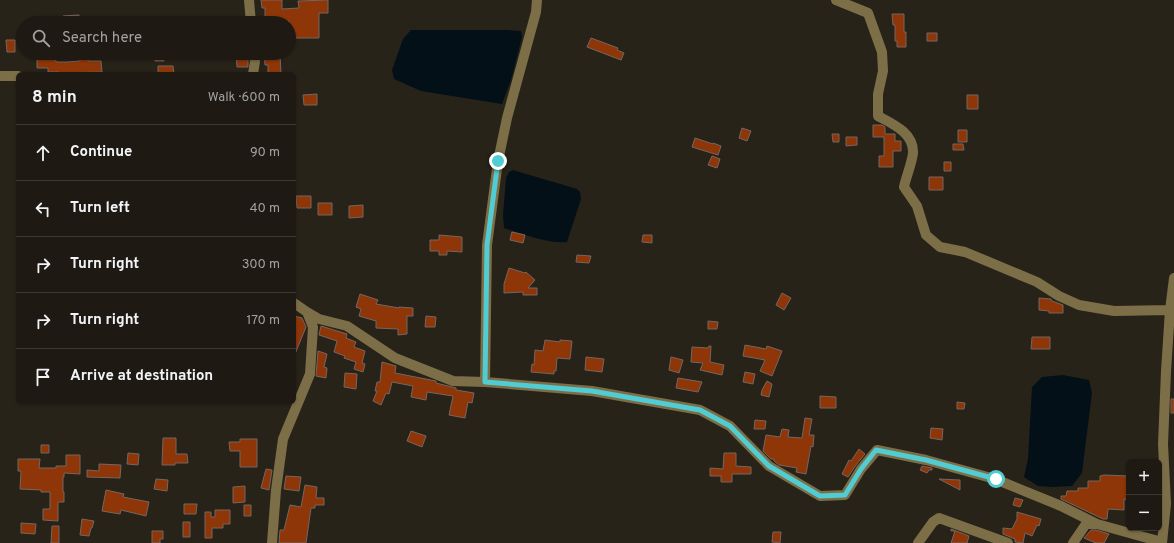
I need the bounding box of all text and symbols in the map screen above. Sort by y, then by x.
search box [16,16,296,60]
icon: search [30,27,52,49]
text: Search here [62,29,142,48]
text: 8 min [32,87,77,109]
text: Walk · 600 m [208,90,280,106]
icon: ahead [32,142,54,164]
text: Continue [70,143,132,162]
text: 90 m [250,145,280,161]
route end [489,152,507,170]
icon: left [32,198,54,220]
text: Turn left [70,199,130,218]
text: 40 m [250,201,280,217]
icon: right [32,254,54,276]
text: Turn right [70,255,139,274]
text: 300 m [242,257,280,273]
icon: right [32,310,54,332]
text: Turn right [70,311,139,330]
text: 170 m [246,313,280,329]
icon: arrive [32,366,54,388]
text: Arrive at destination [70,367,213,386]
map controls [1126,459,1162,531]
button: + [1126,459,1162,495]
route start [987,470,1005,488]
button: − [1126,495,1162,531]

